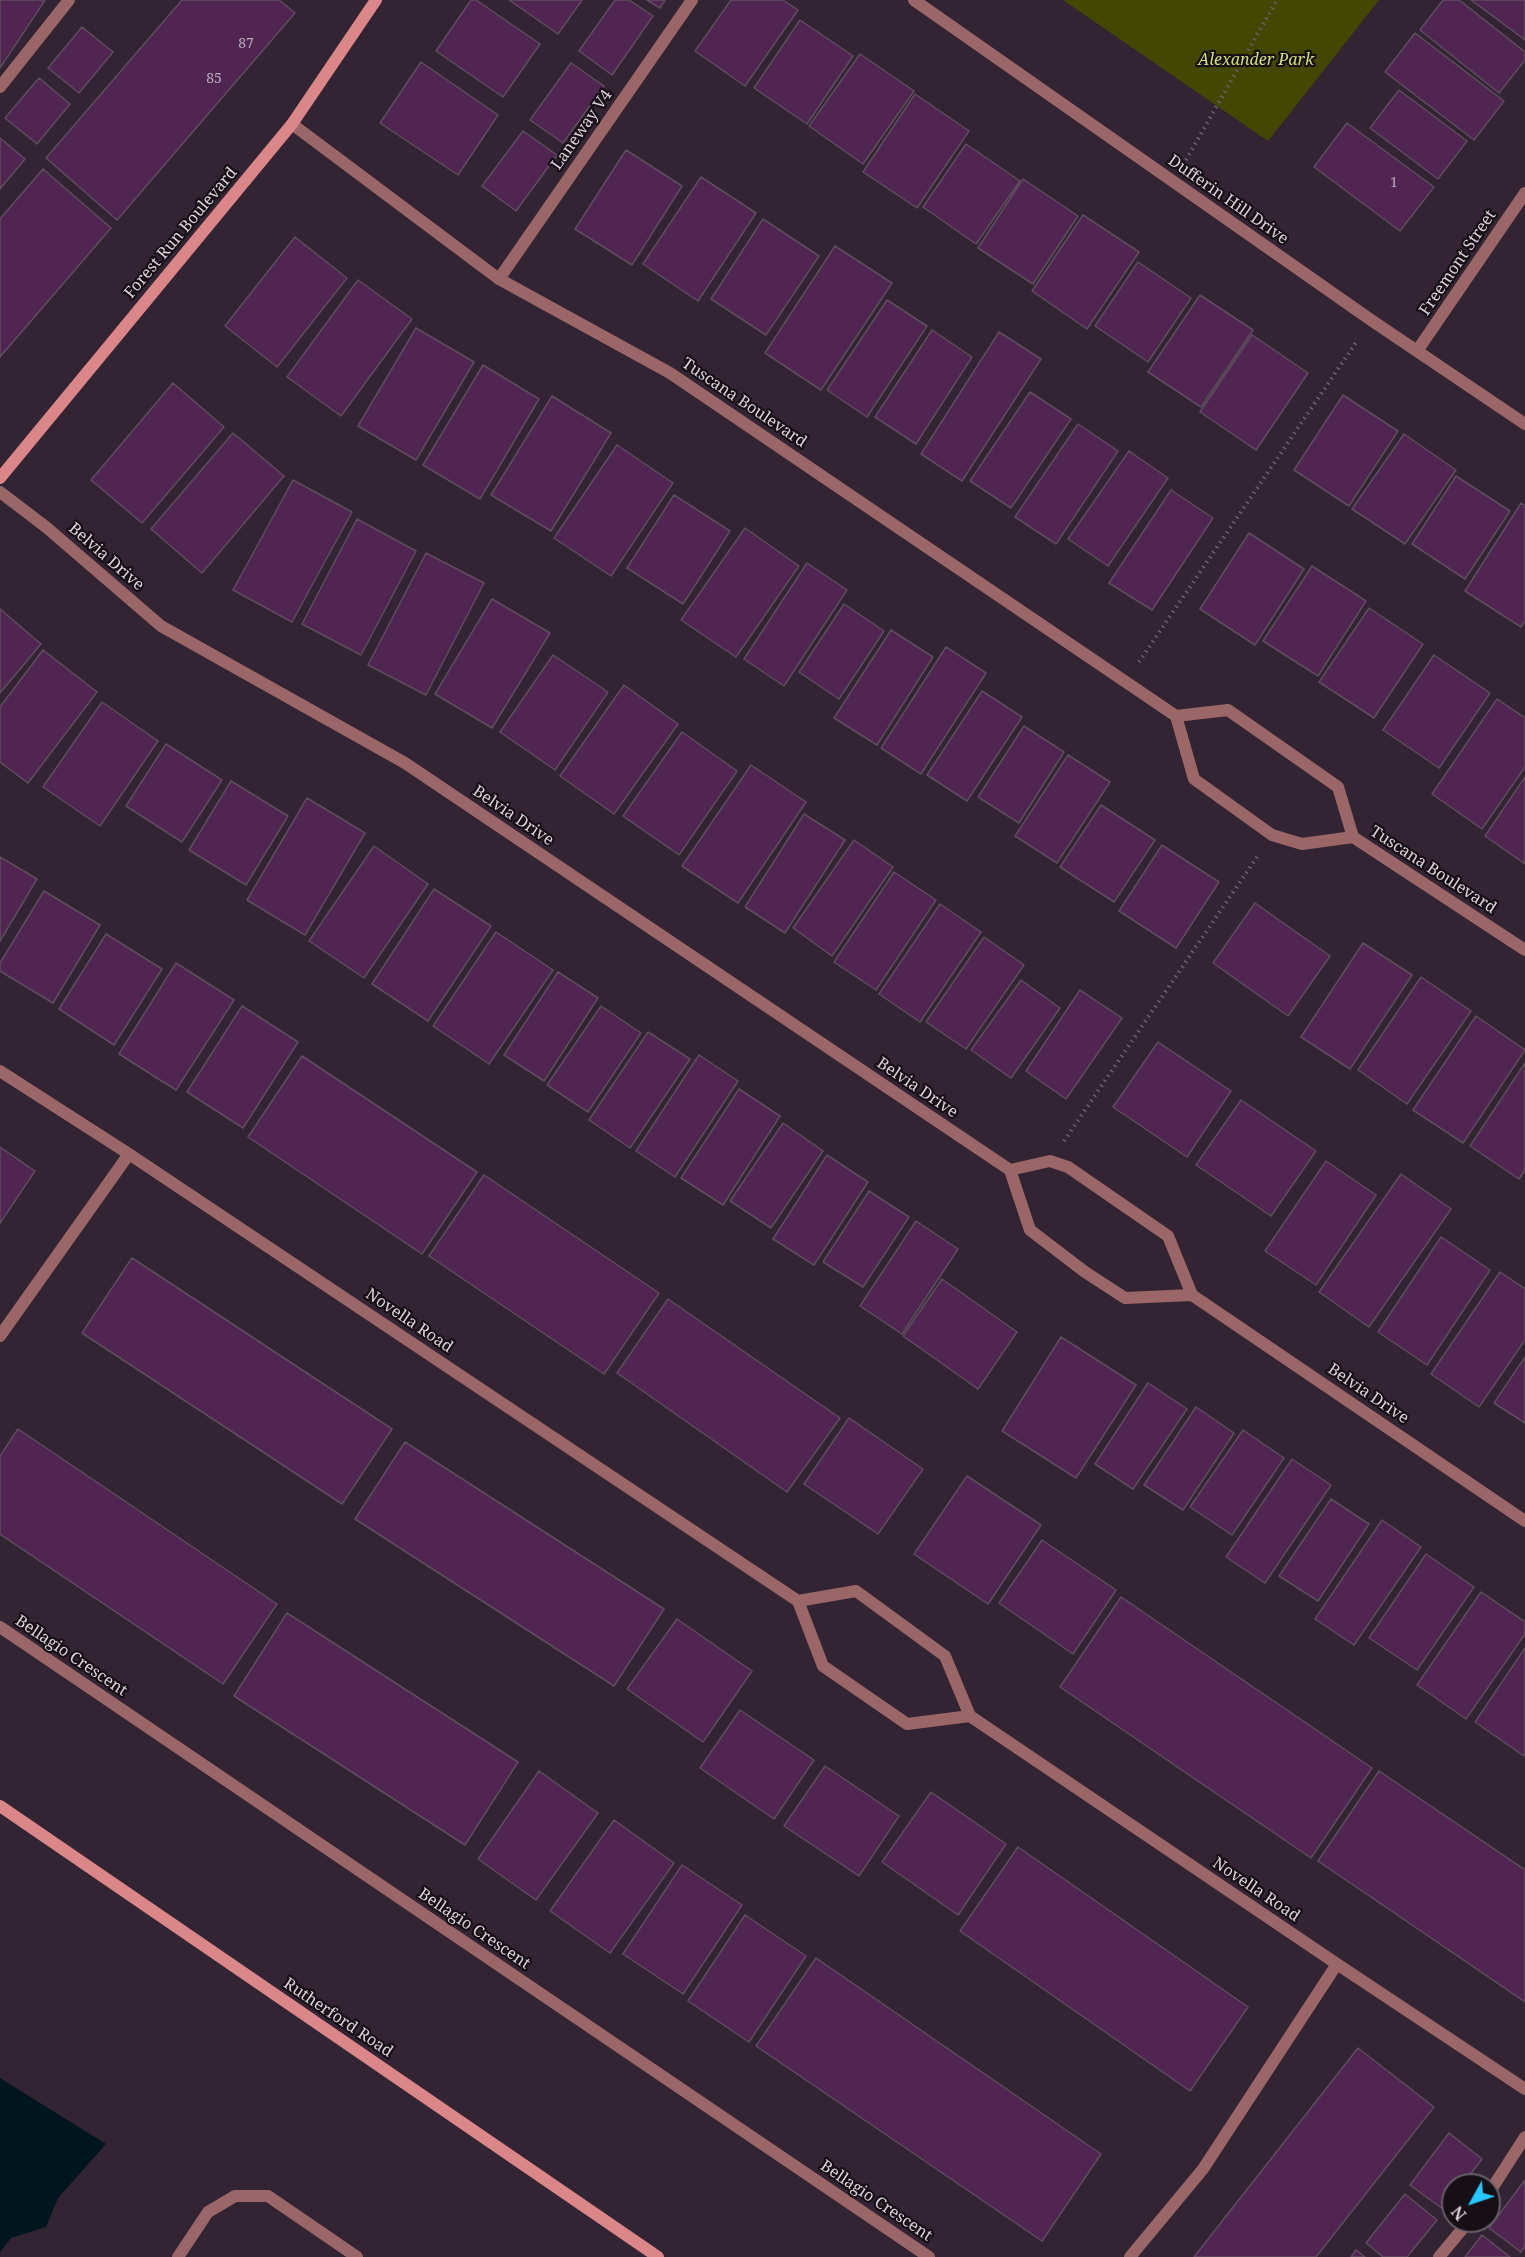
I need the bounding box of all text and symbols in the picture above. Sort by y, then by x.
house number: 87 [238,36,254,52]
park label: Alexander Park [1198,50,1314,70]
house number: 85 [206,71,222,87]
street label: Laneway V4 [547,86,617,174]
street label: Dufferin Hill Drive [1164,151,1292,249]
street label: Forest Run Boulevard [121,164,241,302]
house number: 1 [1390,175,1398,191]
street label: Freemont Street [1416,207,1500,319]
street label: Tuscana Boulevard [678,354,810,452]
street label: Belvia Drive [64,519,148,595]
street label: Belvia Drive [469,782,557,850]
street label: Tuscana Boulevard [1366,822,1500,918]
street label: Belvia Drive [873,1054,961,1122]
street label: Novella Road [362,1285,456,1357]
street label: Belvia Drive [1324,1360,1412,1428]
street label: Bellagio Crescent [11,1612,131,1700]
street label: Novella Road [1209,1854,1303,1926]
street label: Bellagio Crescent [414,1885,534,1973]
street label: Rutherford Road [280,1974,396,2062]
street label: Bellagio Crescent [816,2157,936,2245]
north arrow [1441,2173,1501,2233]
text: N [1446,2201,1471,2225]

